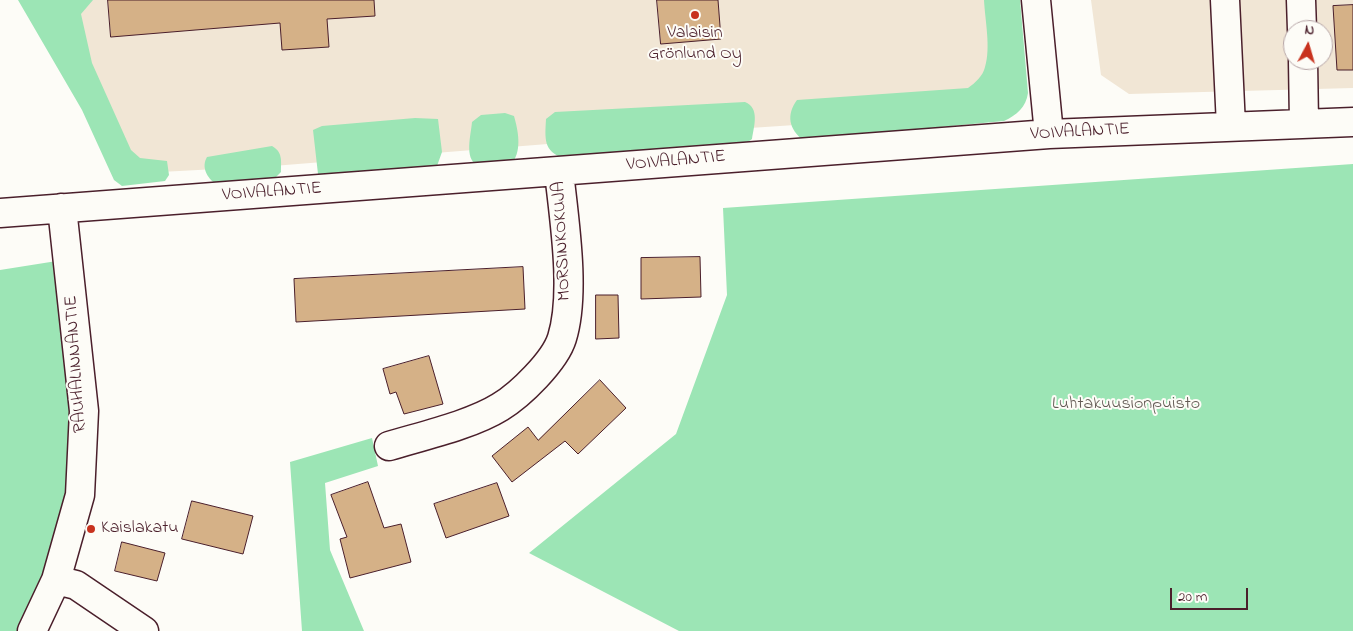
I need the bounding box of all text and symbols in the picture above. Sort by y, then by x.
marker: Valaisin Grönlund Oy [689,9,701,21]
north arrow [1283,20,1333,70]
text: N [1304,20,1315,42]
place label: Valaisin Grönlund Oy [648,23,742,66]
street label: VOIVALANTIE [1030,120,1130,146]
street label: VOIVALANTIE [626,147,726,177]
street label: VOIVALANTIE [222,179,322,207]
street label: MORSINKOKUJA [549,180,577,302]
street label: RAUHALINNANTIE [61,294,93,434]
park label: Luhtakuusionpuisto [1052,394,1200,416]
place label: Kaislakatu [101,518,178,540]
marker: Kaislakatu [85,523,97,535]
scale bar [1173,578,1250,610]
text: 20 m [1178,586,1207,608]

